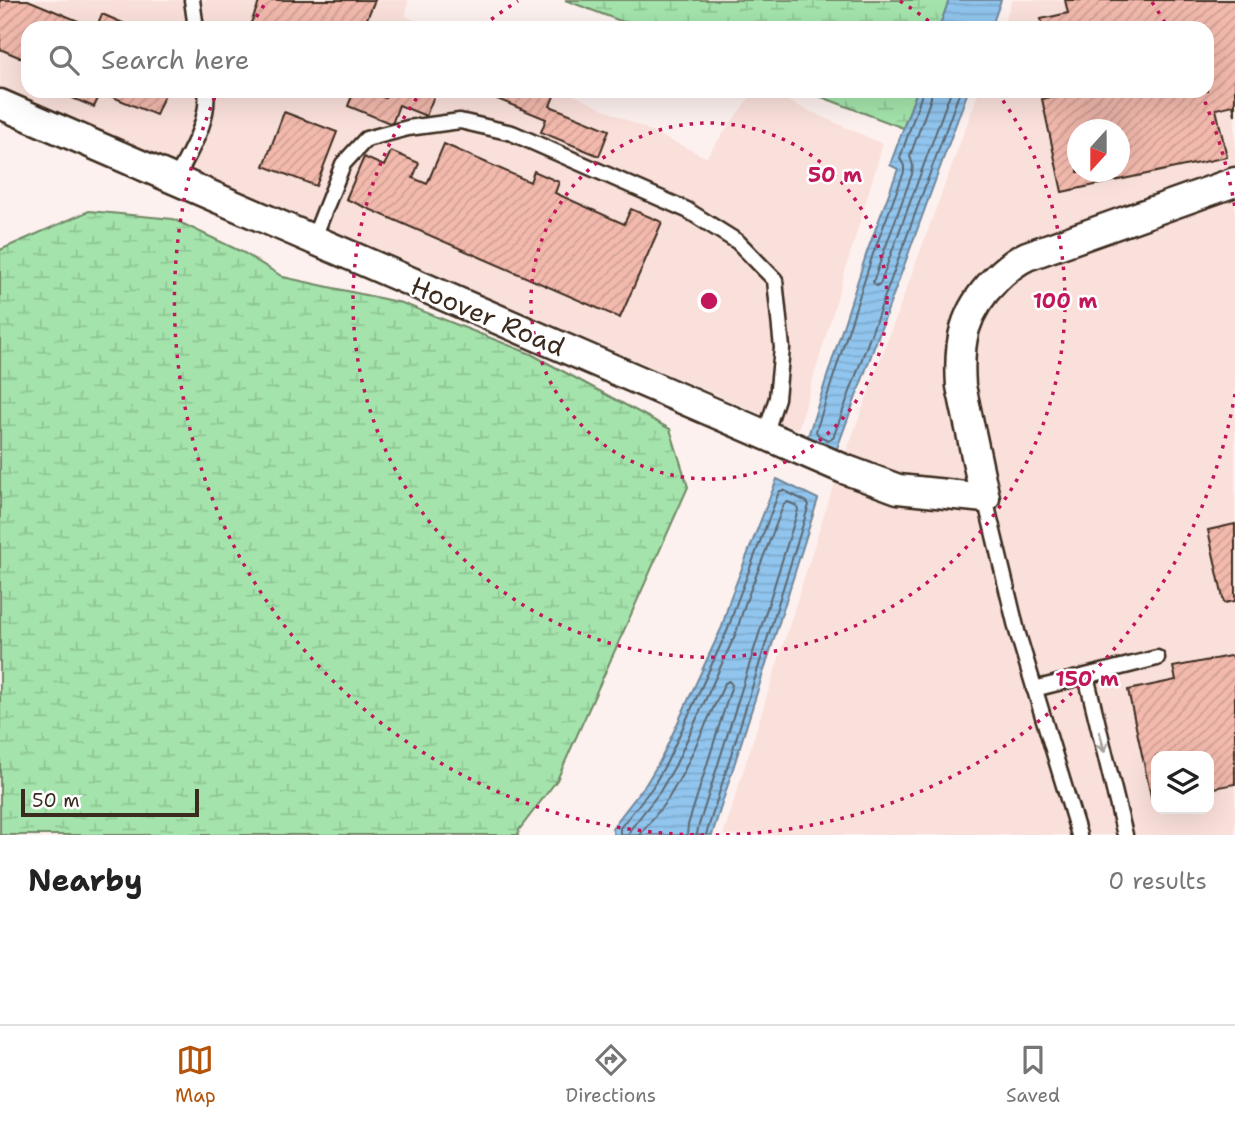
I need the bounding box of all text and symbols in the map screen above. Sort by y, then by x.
search box [21,21,1214,98]
icon: search [45,41,83,79]
text: Search here [101,42,250,77]
north arrow [1067,119,1130,182]
text: 50 m [808,161,862,189]
street label: Hoover Road [406,268,570,364]
text: 100 m [1033,287,1097,315]
centre of rings [697,289,721,313]
text: 150 m [1055,665,1119,693]
one-way arrow [1096,730,1109,753]
map controls [1151,751,1214,814]
button: layers [1151,751,1214,814]
scale bar [21,786,200,818]
text: 50 m [32,788,80,813]
text: Nearby [28,860,143,901]
text: 0 results [1108,866,1207,896]
tab: Map [175,1041,216,1108]
tab: Directions [566,1041,656,1108]
tab: Saved [1006,1041,1060,1108]

